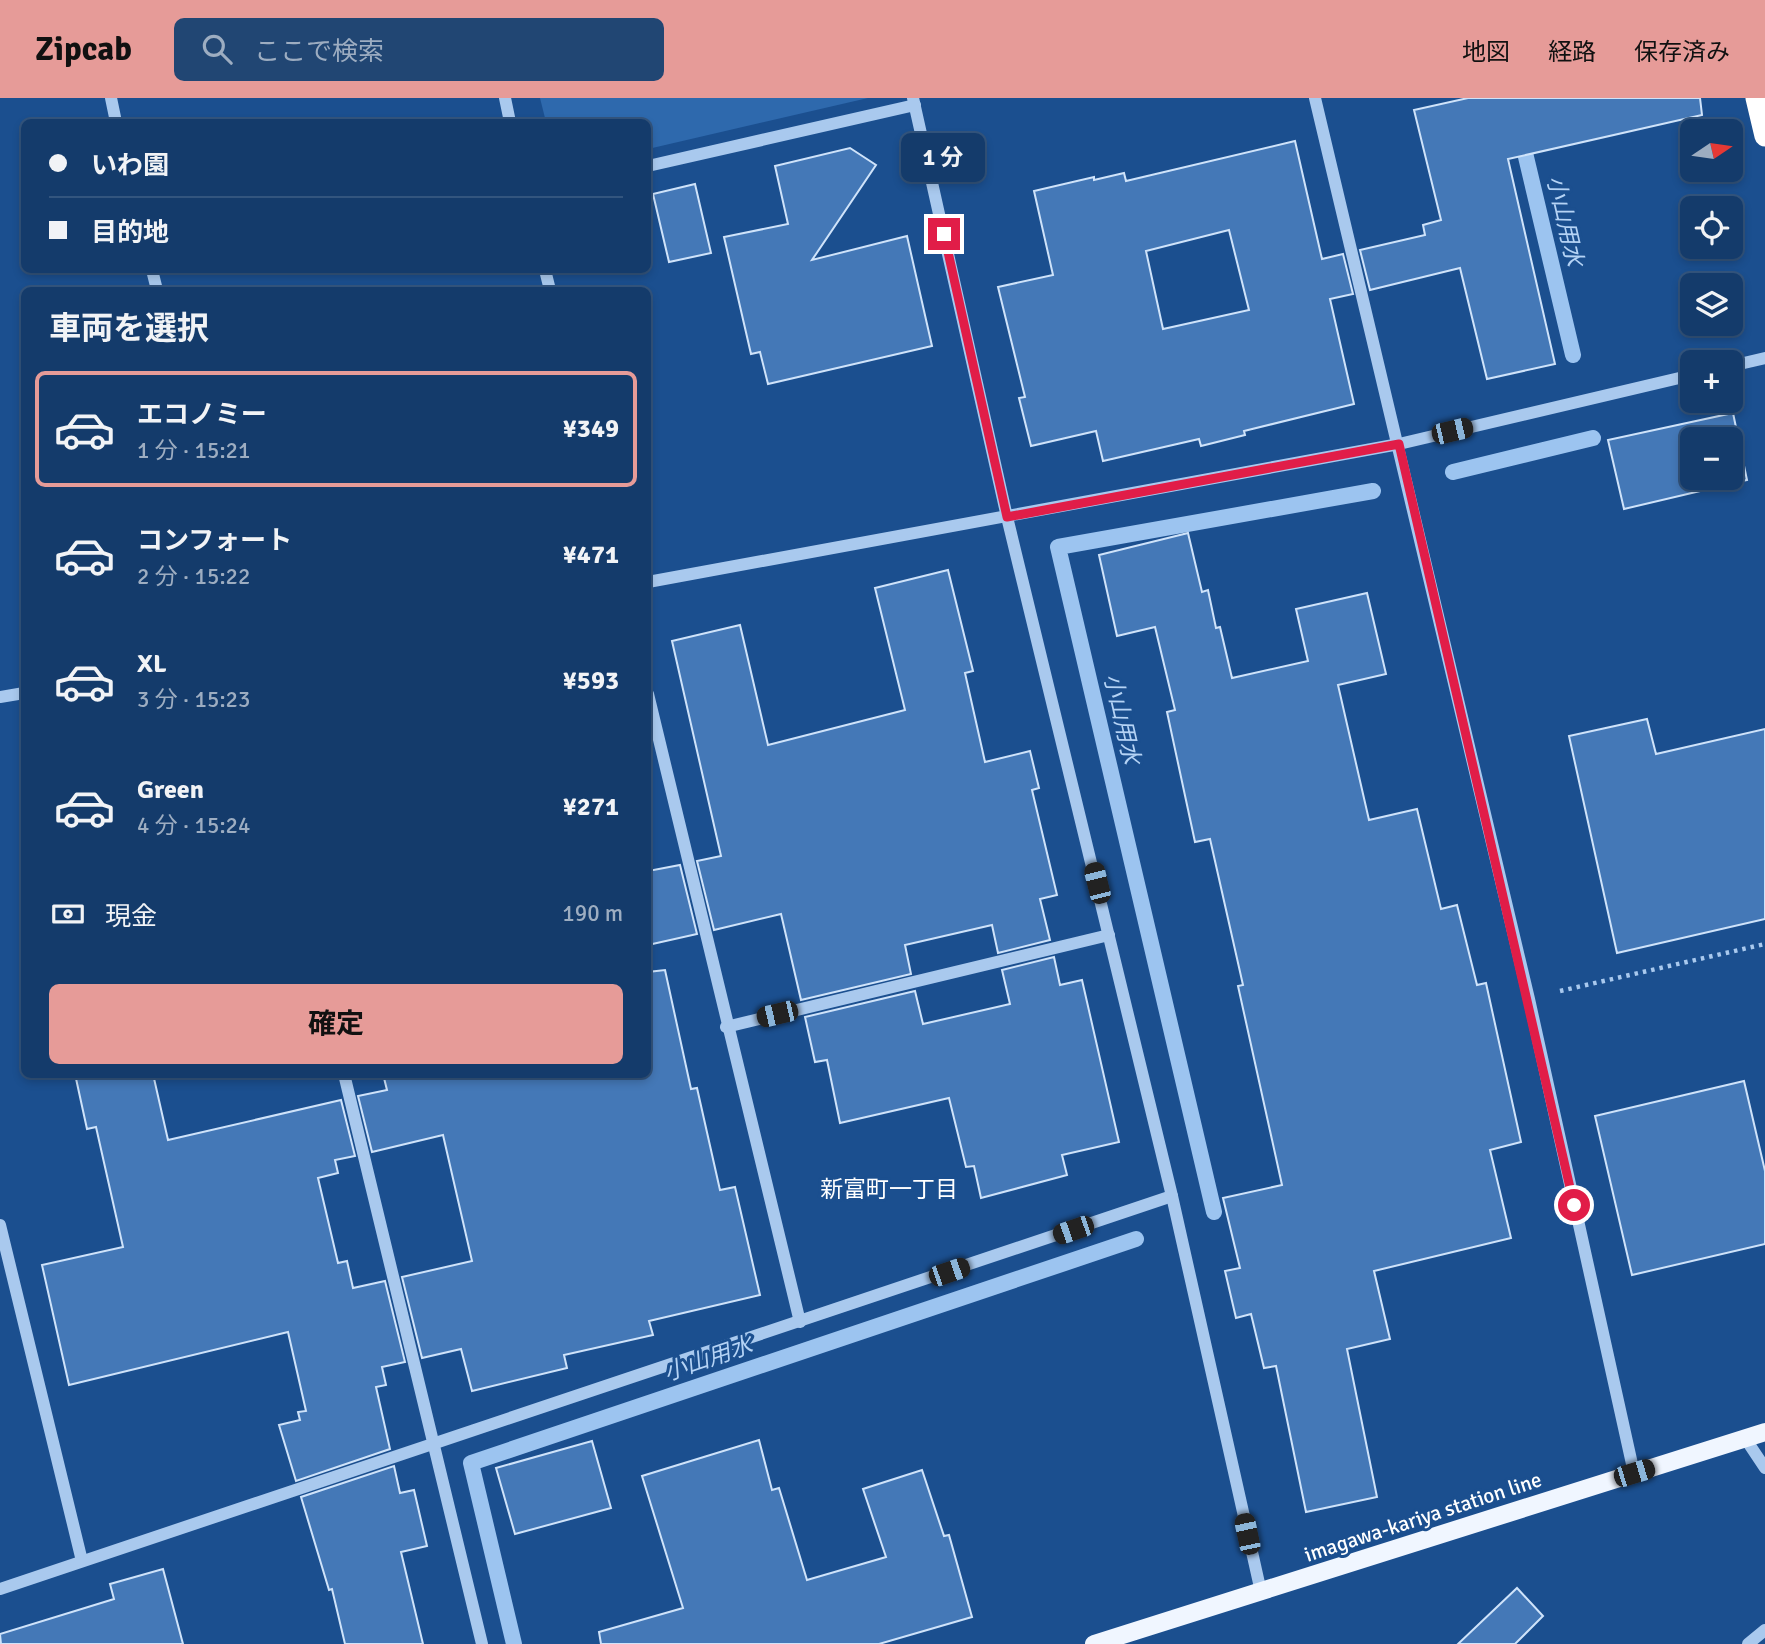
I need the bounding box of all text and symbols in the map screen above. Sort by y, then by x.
search box [174,18,664,81]
text: Zipcab [35,29,132,70]
icon: search [198,30,236,68]
text: ここで検索 [254,36,384,68]
text: 地図 [1462,37,1510,67]
text: 経路 [1548,37,1596,67]
text: 保存済み [1634,37,1730,67]
north arrow [1680,119,1743,182]
map controls [1680,119,1743,490]
callout: 1 分 [902,132,986,181]
text: 1 分 [923,143,963,172]
text: いわ園 [91,150,169,182]
water label: 小山用水 [1541,173,1590,272]
button: locate [1680,196,1743,259]
text: 目的地 [91,217,169,249]
route end [928,218,960,250]
button: layers [1680,273,1743,336]
text: 車両を選択 [49,309,209,348]
button: + [1680,350,1743,413]
icon: car [53,398,116,461]
text: エコノミー [137,399,267,431]
text: ¥349 [563,413,619,445]
car [1430,416,1475,446]
button: − [1680,427,1743,490]
text: 1 分 · 15:21 [137,436,250,465]
icon: car [53,524,116,587]
text: コンフォート [137,525,292,557]
text: ¥471 [563,539,619,571]
text: 2 分 · 15:22 [137,562,250,591]
text: XL [137,648,167,680]
icon: car [53,650,116,713]
text: ¥593 [563,665,619,697]
water label: 小山用水 [1098,671,1147,770]
text: 3 分 · 15:23 [137,685,250,714]
text: Green [137,774,204,806]
icon: car [53,776,116,839]
text: ¥271 [563,791,619,823]
text: 4 分 · 15:24 [137,811,250,840]
car [1082,860,1113,906]
icon: cash [49,895,87,933]
text: 190 m [562,899,623,928]
text: 現金 [105,901,157,933]
button: 確定 [49,984,623,1064]
car [755,999,800,1029]
district label: 新富町一丁目 [820,1175,958,1204]
route start [1558,1189,1590,1221]
car [1050,1213,1097,1247]
car [926,1255,973,1289]
water label: 小山用水 [660,1329,759,1388]
car [1611,1457,1658,1489]
street label: imagawa-kariya station line [1301,1466,1545,1568]
car [1233,1511,1262,1557]

